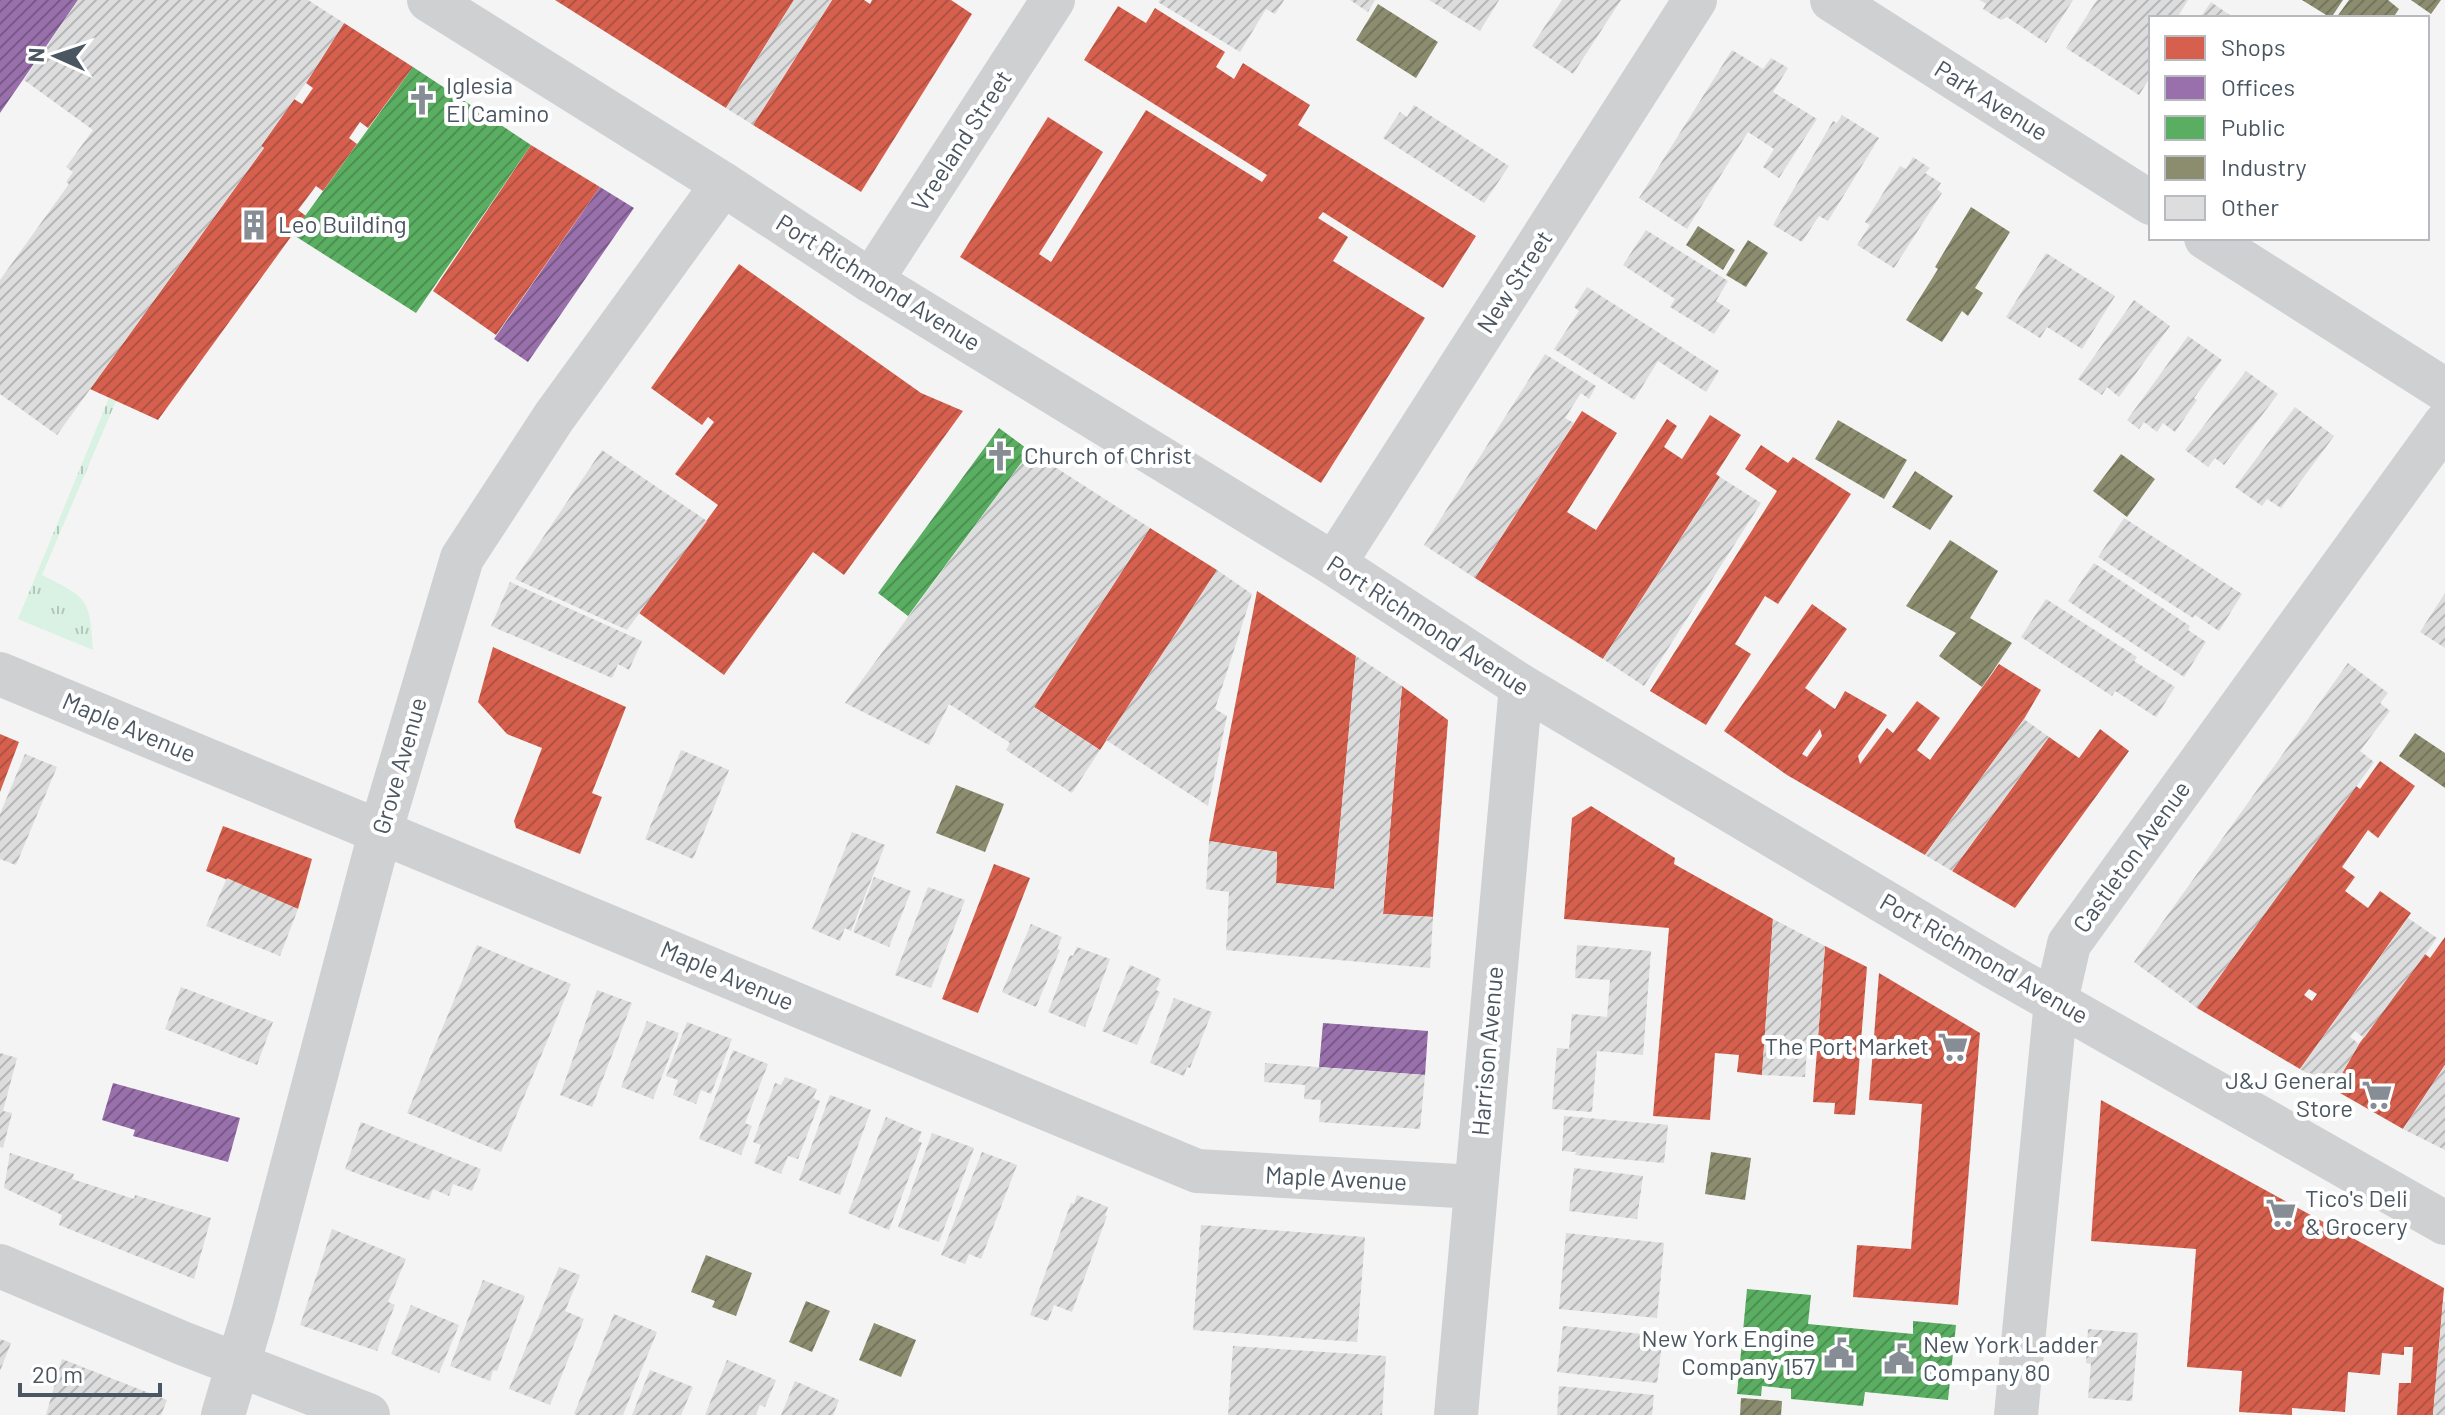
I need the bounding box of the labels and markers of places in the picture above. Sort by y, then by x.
place label: Iglesia El Camino [446,70,549,127]
church icon: Iglesia El Camino [405,83,439,117]
building icon: Leo Building [237,208,271,242]
place label: Leo Building [278,209,407,238]
church icon: Church of Christ [983,439,1017,473]
place label: Church of Christ [1024,440,1192,469]
supermarket icon: The Port Market [1936,1030,1970,1064]
place label: The Port Market [1764,1031,1929,1060]
place label: J&J General Store [2225,1065,2353,1122]
supermarket icon: J&J General Store [2360,1078,2394,1112]
place label: Tico's Deli & Grocery [2305,1183,2408,1240]
supermarket icon: Tico's Deli & Grocery [2264,1196,2298,1230]
place label: New York Engine Company 157 [1641,1323,1815,1380]
place label: New York Ladder Company 80 [1923,1329,2098,1386]
public building icon: New York Engine Company 157 [1822,1336,1856,1370]
public building icon: New York Ladder Company 80 [1882,1342,1916,1376]

